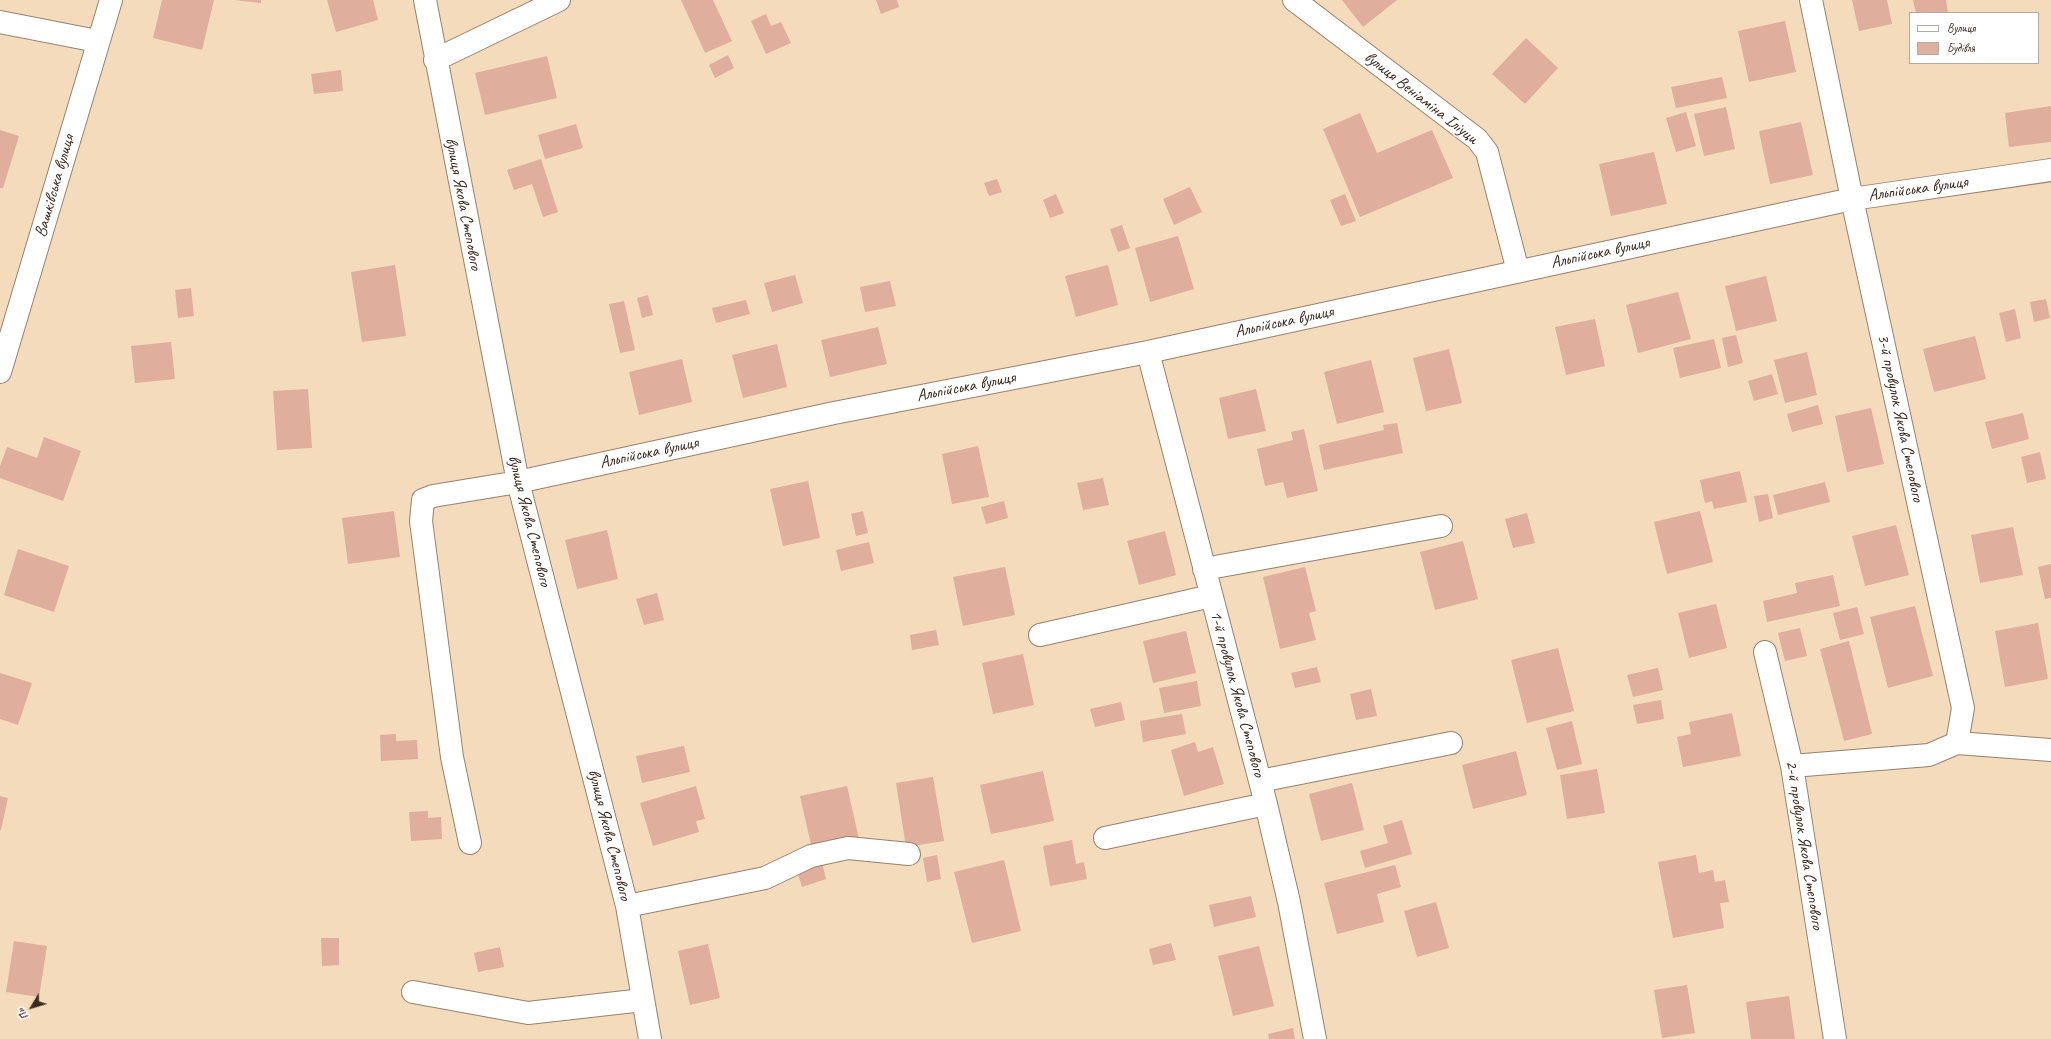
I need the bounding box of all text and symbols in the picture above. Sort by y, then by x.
legend [1909,12,2039,64]
text: Вулиця [1947,20,1975,36]
text: Будівля [1947,40,1975,56]
street label: вулиця Веніаміна Іліуци [1360,47,1482,149]
street label: Вашківська вулиця [31,132,79,240]
street label: вулиця Якова Степового [440,136,486,272]
street label: Альпійська вулиця [1867,172,1969,206]
street label: Альпійська вулиця [1549,233,1651,273]
street label: Альпійська вулиця [1233,302,1335,342]
street label: 3-й провулок Якова Степового [1872,332,1928,504]
street label: Альпійська вулиця [915,367,1017,407]
street label: Альпійська вулиця [598,433,700,473]
street label: вулиця Якова Степового [503,453,555,589]
street label: 1-й провулок Якова Степового [1205,609,1269,779]
street label: 2-й провулок Якова Степового [1781,759,1827,931]
street label: вулиця Якова Степового [583,767,635,903]
north arrow [12,987,52,1027]
text: Пн [13,1006,32,1023]

